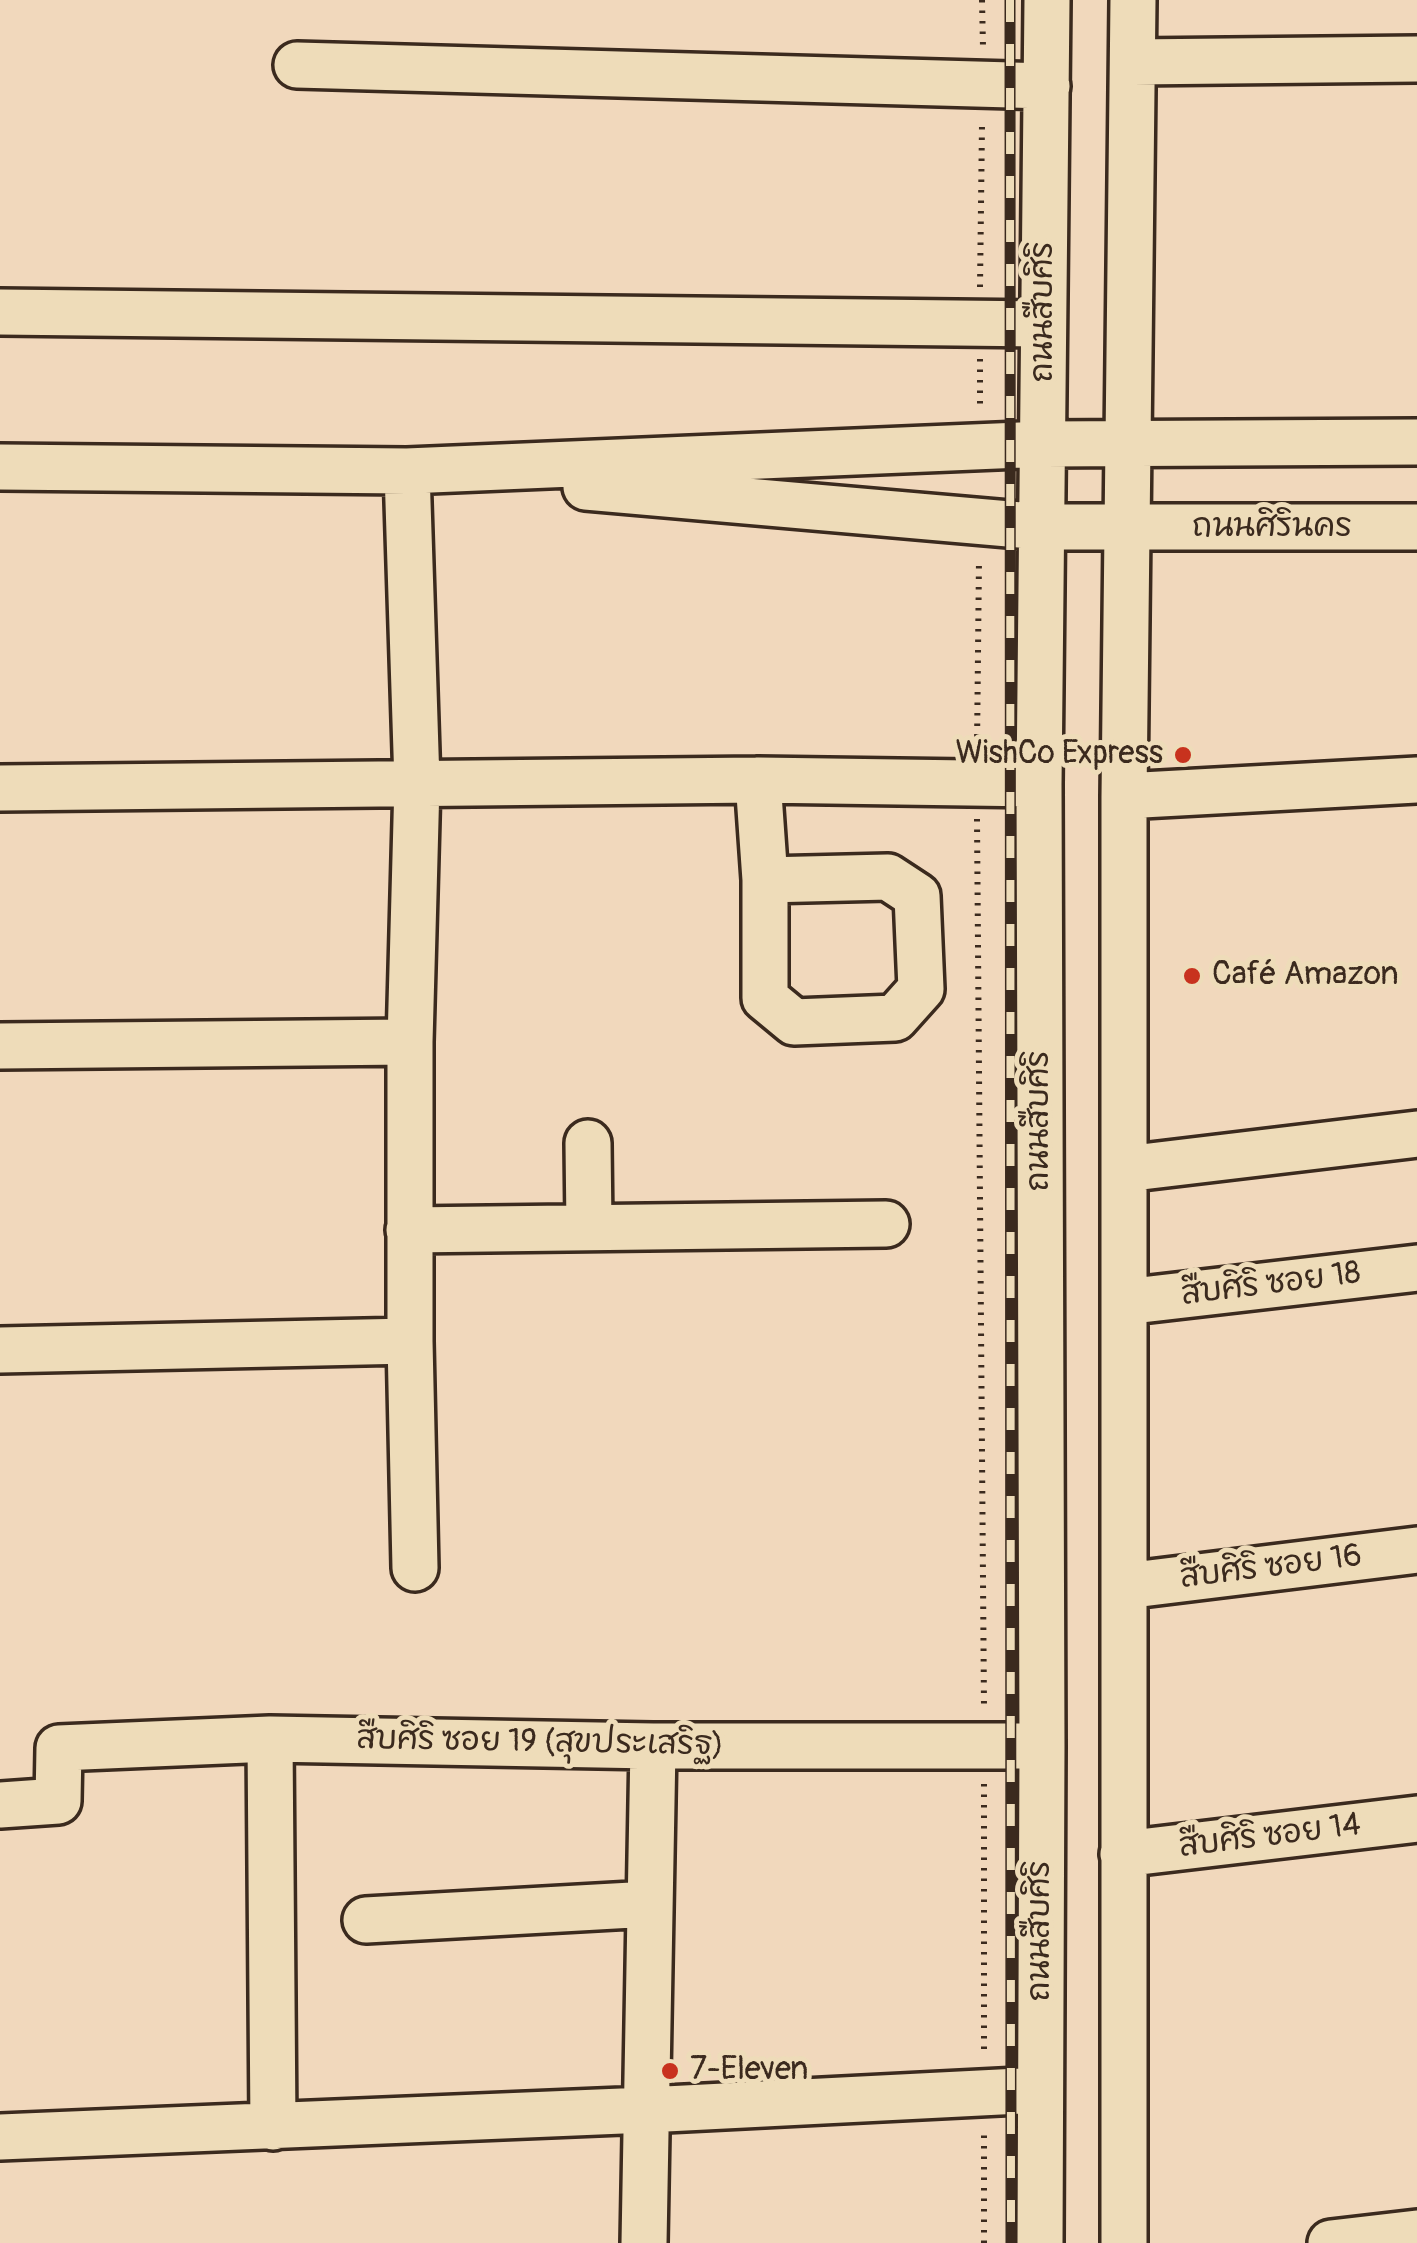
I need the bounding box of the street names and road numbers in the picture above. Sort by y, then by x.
street label: ถนนสืบศิริ [1025,242,1063,382]
street label: ถนนศิรินคร [1192,509,1352,547]
street label: ถนนสืบศิริ [1021,1051,1059,1191]
street label: สืบศิริ ซอย 18 [1179,1255,1363,1315]
street label: สืบศิริ ซอย 16 [1178,1538,1364,1598]
street label: สืบศิริ ซอย 19 (สุขประเสริฐ) [356,1721,724,1765]
street label: สืบศิริ ซอย 14 [1177,1807,1363,1867]
street label: ถนนสืบศิริ [1022,1861,1060,2001]

